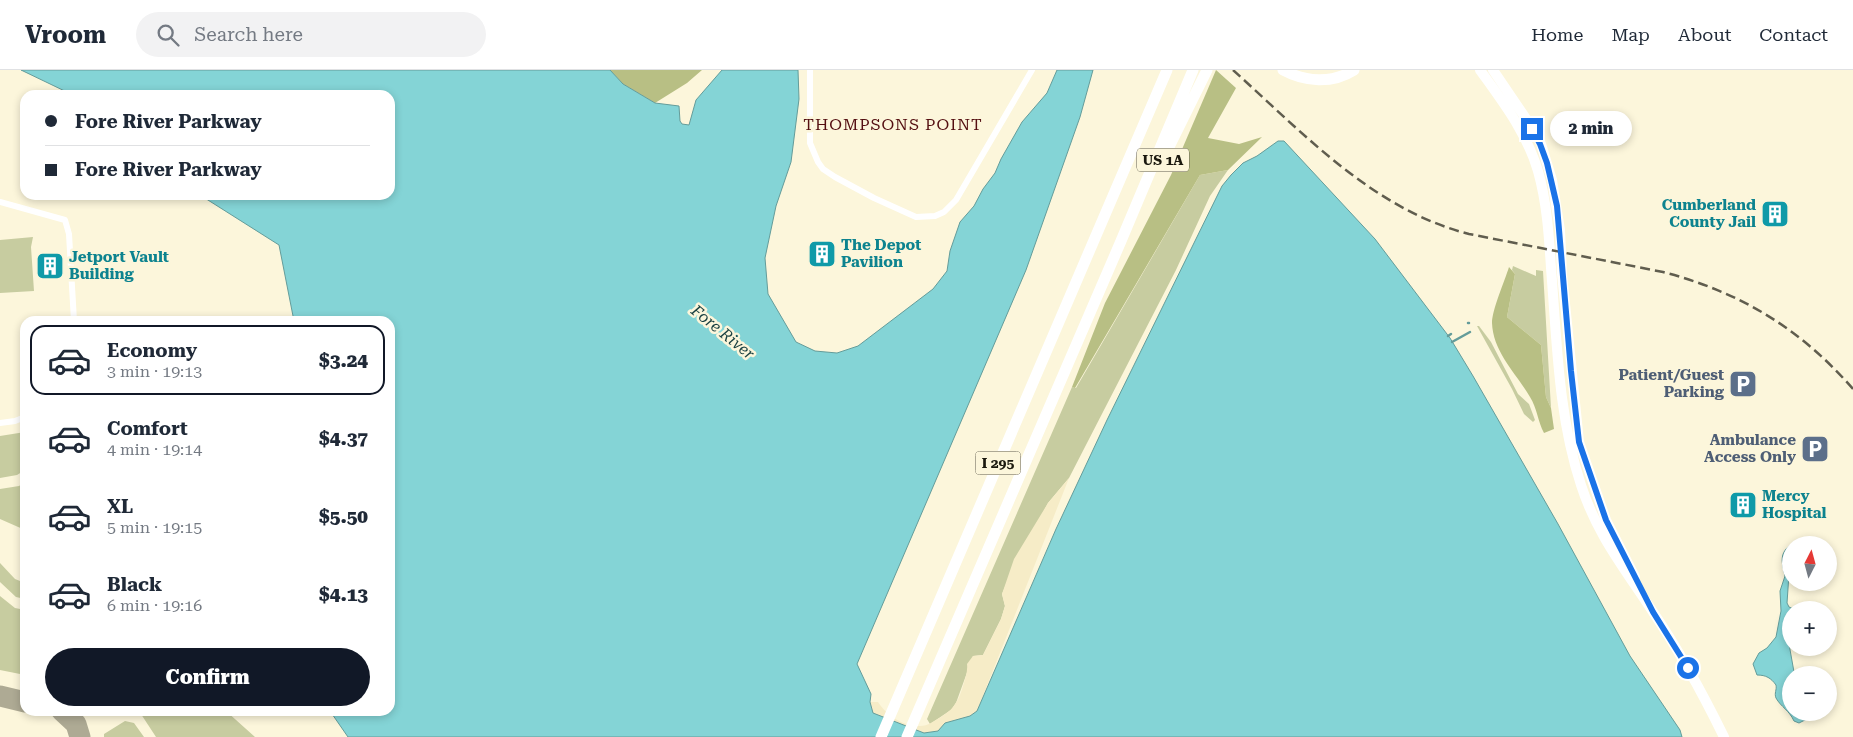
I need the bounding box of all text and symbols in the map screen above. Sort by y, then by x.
search box [136,12,486,57]
text: Vroom [25,21,106,49]
icon: search [154,21,182,49]
text: Search here [194,23,303,46]
text: Home [1531,24,1583,45]
text: Map [1611,24,1650,45]
text: About [1678,24,1731,45]
text: Contact [1759,24,1828,45]
text: Fore River Parkway [75,110,262,133]
callout: 2 min [1550,112,1632,146]
district label: THOMPSONS POINT [803,115,983,134]
route end [1521,118,1543,140]
text: 2 min [1569,119,1613,138]
road number: US 1A [1137,148,1189,172]
text: Fore River Parkway [75,158,262,181]
place label: Cumberland County Jail [1662,196,1756,231]
building icon: Cumberland County Jail [1760,199,1790,229]
place label: The Depot Pavilion [841,236,921,271]
building icon: The Depot Pavilion [807,239,837,269]
place label: Jetport Vault Building [69,248,169,283]
building icon: Jetport Vault Building [35,251,65,281]
water label: Fore River [687,300,759,363]
icon: car [47,338,92,383]
text: Economy [107,339,197,362]
text: $3.24 [319,349,368,372]
text: 3 min · 19:13 [107,362,202,381]
place label: Patient/Guest Parking [1618,366,1725,401]
parking icon: Patient/Guest Parking [1728,369,1758,399]
icon: car [47,416,92,461]
text: Comfort [107,417,188,440]
text: $4.37 [319,427,368,450]
place label: Ambulance Access Only [1704,431,1796,466]
parking icon: Ambulance Access Only [1800,434,1830,464]
text: 4 min · 19:14 [107,440,202,459]
road number: I 295 [976,452,1020,474]
place label: Mercy Hospital [1762,487,1827,522]
building icon: Mercy Hospital [1728,490,1758,520]
icon: car [47,494,92,539]
text: XL [107,495,133,518]
text: $5.50 [319,505,368,528]
text: 5 min · 19:15 [107,518,202,537]
north arrow [1782,536,1838,591]
map controls [1782,536,1837,721]
icon: car [47,572,92,617]
text: Black [107,573,162,596]
text: $4.13 [319,583,368,606]
text: 6 min · 19:16 [107,596,202,615]
button: + [1782,601,1837,656]
button: Confirm [45,648,370,706]
route start [1677,657,1699,679]
button: − [1782,666,1837,721]

